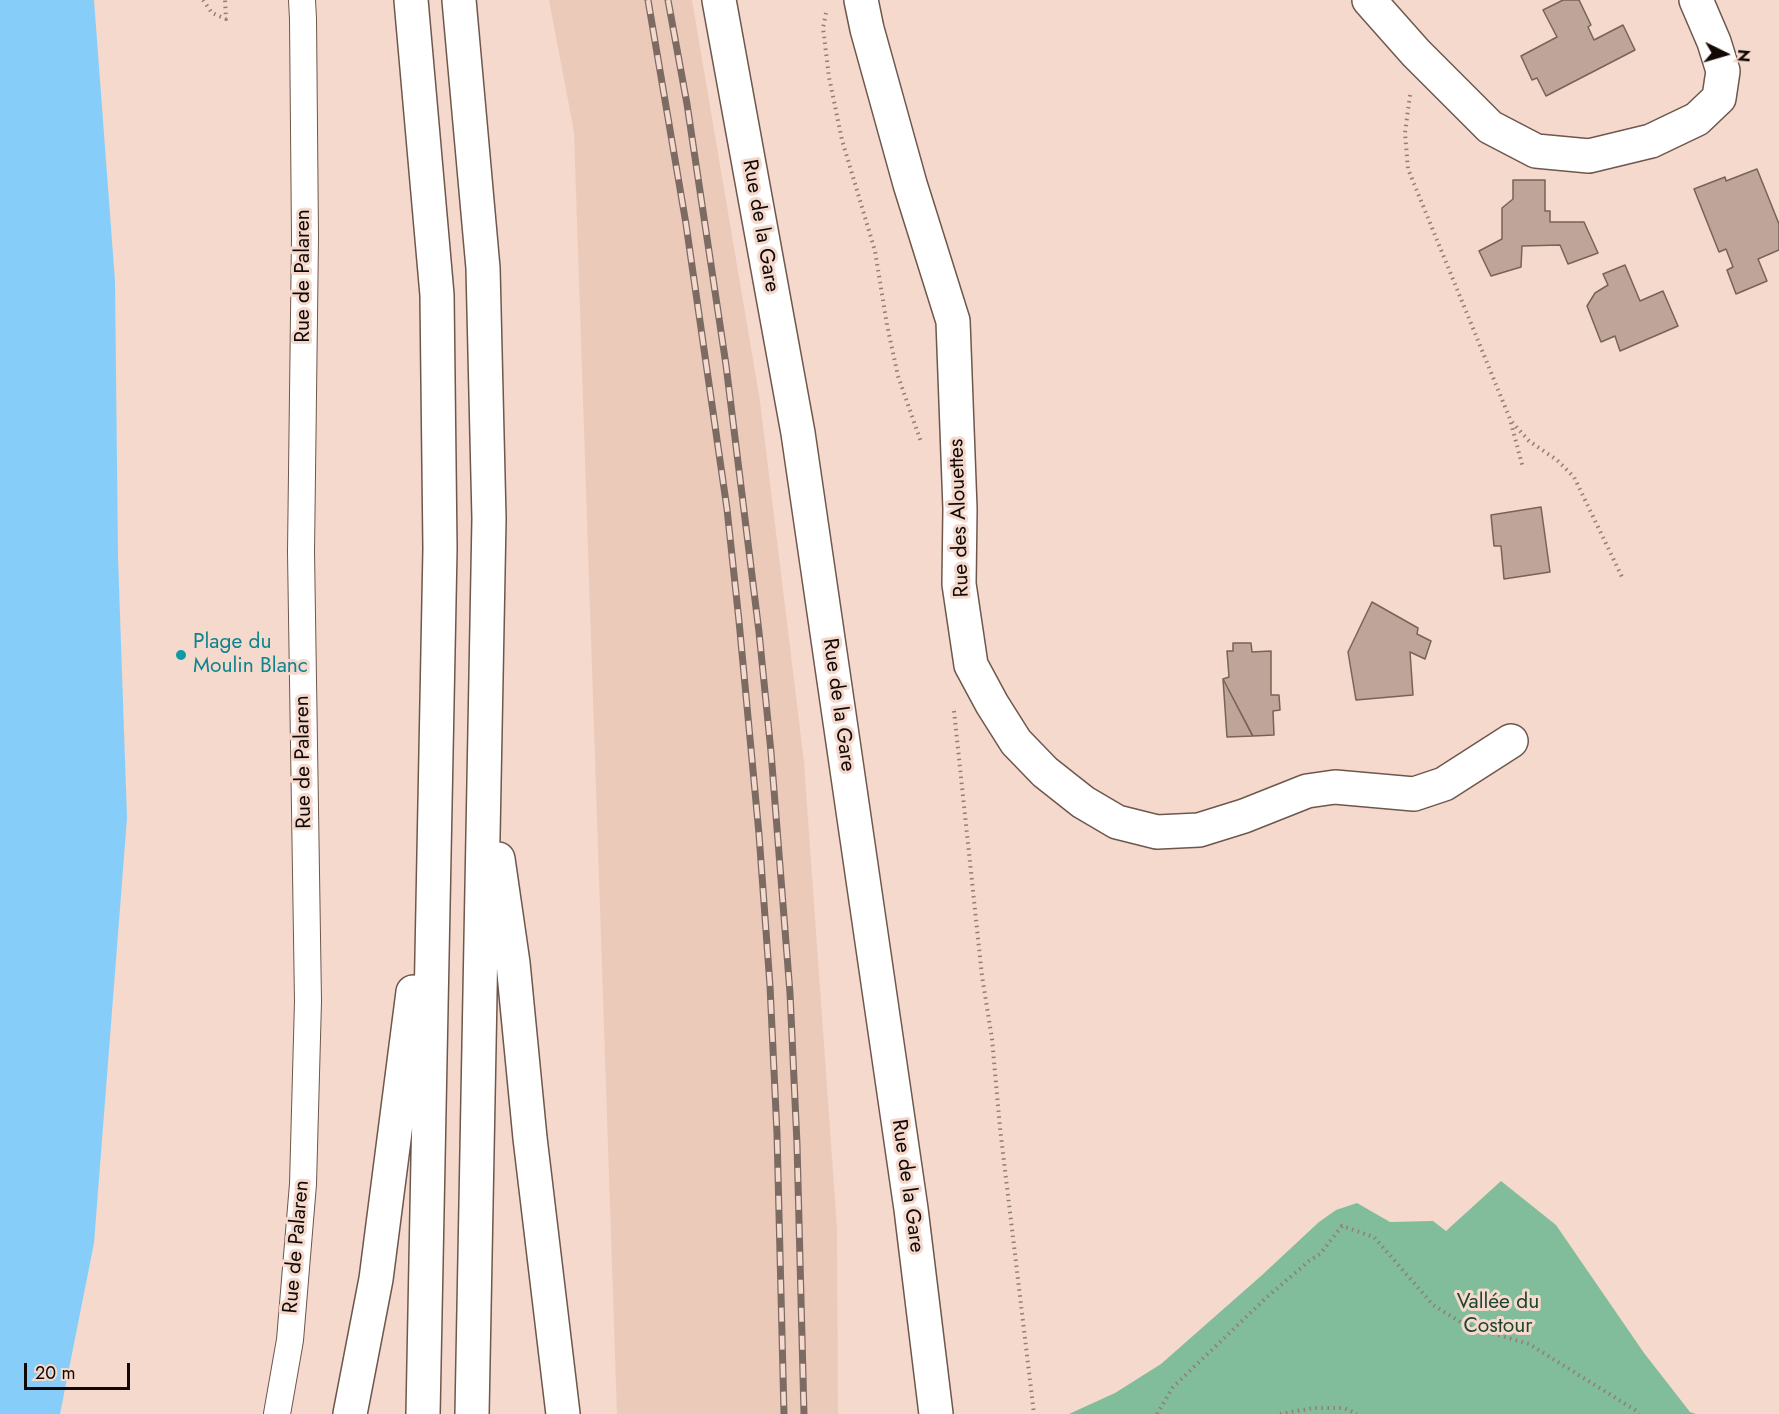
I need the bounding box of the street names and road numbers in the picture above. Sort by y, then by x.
street label: Rue de la Gare [736,158,784,294]
street label: Rue de Palaren [291,209,317,343]
street label: Rue des Alouettes [945,438,975,598]
street label: Rue de la Gare [816,637,860,773]
street label: Rue de Palaren [290,695,318,829]
street label: Rue de la Gare [885,1118,929,1254]
street label: Rue de Palaren [279,1179,315,1315]

